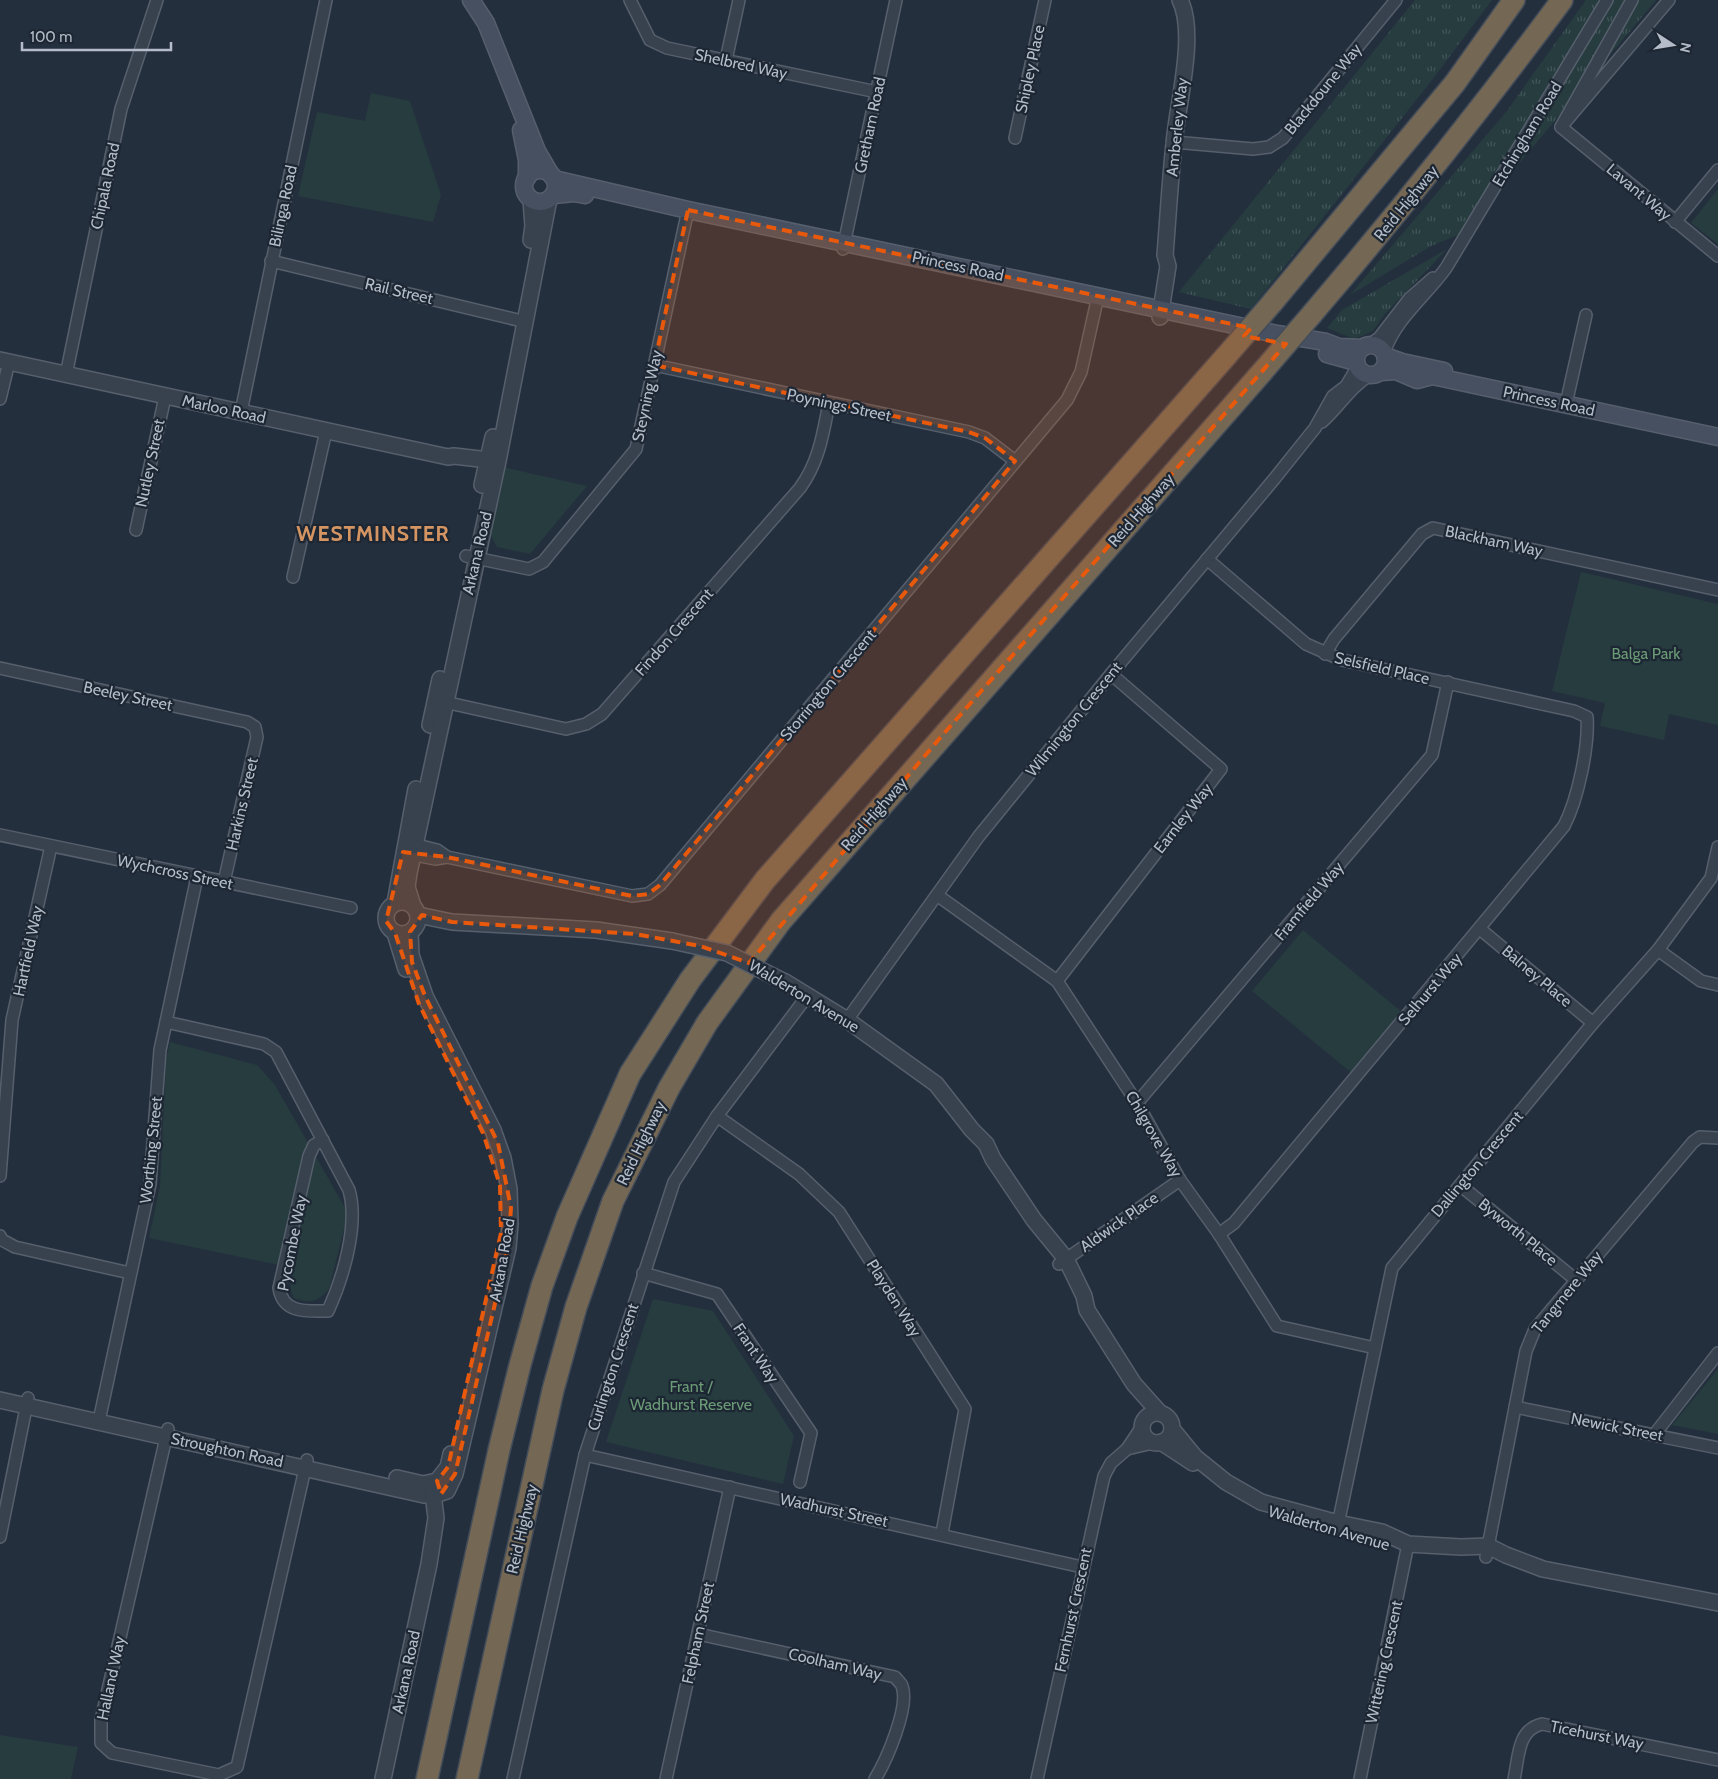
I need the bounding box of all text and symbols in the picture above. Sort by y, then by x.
scale bar [22,20,171,52]
north arrow [1648,20,1698,70]
street label: Shipley Place [1011,23,1049,115]
text: 100 m [30,28,72,46]
street label: Blackdoune Way [1280,40,1366,138]
text: N [1676,41,1696,54]
street label: Shelbred Way [693,45,789,83]
street label: Gretham Road [851,75,889,175]
street label: Amberley Way [1162,77,1192,177]
street label: Etchingham Road [1488,78,1566,190]
street label: Chipala Road [87,141,123,231]
street label: Lavant Way [1603,159,1675,225]
street label: Reid Highway [1370,161,1442,245]
street label: Bilinga Road [265,163,301,249]
street label: Princess Road [910,247,1006,285]
street label: Rail Street [363,274,435,308]
street label: Steyning Way [628,348,666,444]
street label: Princess Road [1501,382,1597,420]
street label: Poynings Street [785,385,894,425]
street label: Marloo Road [180,391,268,427]
street label: Nutley Street [131,417,169,509]
street label: Reid Highway [1104,469,1178,551]
street label: Arkana Road [458,510,496,596]
district label: WESTMINSTER [296,521,450,546]
street label: Blackham Way [1443,521,1545,561]
street label: Findon Crescent [631,584,718,680]
street label: Storrington Crescent [776,625,880,744]
park label: Balga Park [1611,644,1681,663]
street label: Selsfield Place [1333,648,1431,688]
street label: Wilmington Crescent [1022,657,1127,780]
street label: Beeley Street [82,677,175,715]
street label: Harkins Street [222,755,262,852]
street label: Reid Highway [837,773,911,855]
street label: Earnley Way [1150,779,1216,857]
street label: Wychcross Street [115,850,235,894]
street label: Framfield Way [1270,858,1348,944]
street label: Hartfield Way [9,904,47,998]
street label: Balney Place [1498,941,1576,1011]
street label: Selhurst Way [1394,949,1466,1029]
street label: Walderton Avenue [745,956,863,1036]
street label: Chilgrove Way [1122,1087,1186,1181]
street label: Worthing Street [136,1095,166,1204]
street label: Reid Highway [612,1098,670,1188]
street label: Dallington Crescent [1427,1107,1527,1221]
street label: Aldwick Place [1076,1188,1162,1256]
street label: Pycombe Way [273,1193,311,1293]
street label: Byworth Place [1475,1194,1561,1270]
street label: Arkana Road [485,1217,519,1303]
street label: Tangmere Way [1528,1247,1606,1337]
street label: Playden Way [863,1256,925,1340]
street label: Curlington Crescent [583,1300,643,1433]
street label: Frant Way [729,1319,783,1387]
park label: Frant / Wadhurst Reserve [630,1377,752,1414]
street label: Newick Street [1569,1409,1665,1445]
street label: Stroughton Road [169,1429,285,1471]
street label: Reid Highway [502,1482,542,1576]
street label: Wadhurst Street [778,1489,890,1531]
street label: Walderton Avenue [1266,1502,1392,1554]
street label: Fernhurst Crescent [1051,1546,1096,1674]
street label: Felpham Street [678,1580,718,1686]
street label: Wittering Crescent [1362,1598,1406,1725]
street label: Arkana Road [388,1629,424,1715]
street label: Halland Way [93,1634,129,1722]
street label: Coolham Way [787,1644,883,1684]
street label: Ticehurst Way [1549,1717,1645,1753]

